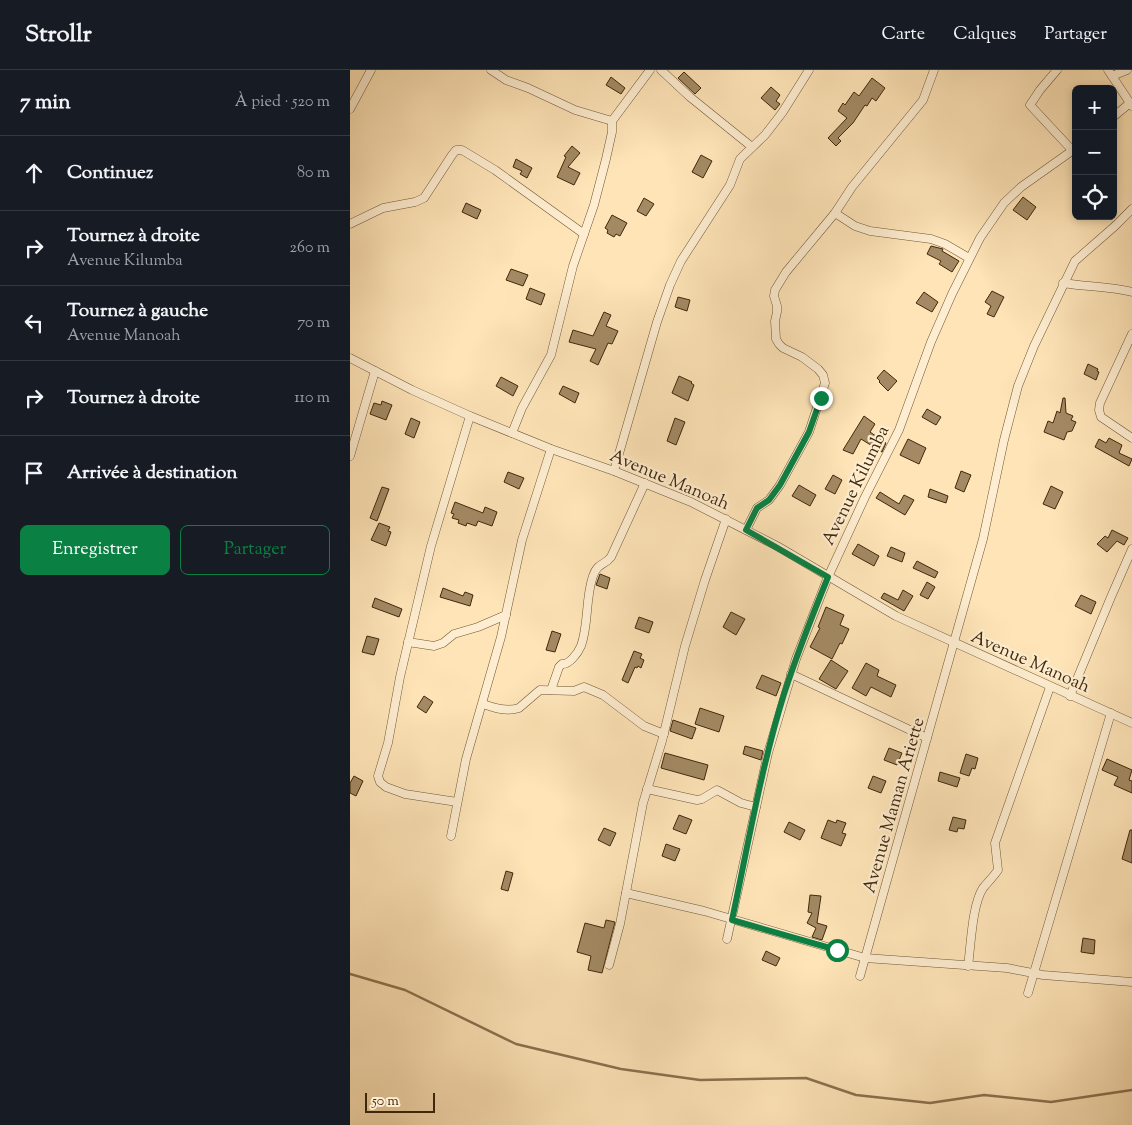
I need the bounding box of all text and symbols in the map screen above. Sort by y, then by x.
text: Strollr [25,18,92,52]
text: Carte [882,22,925,48]
text: Calques [953,22,1016,48]
text: Partager [1044,22,1107,48]
map controls [1072,85,1117,220]
button: + [1072,85,1117,130]
text: 7 min [20,88,71,118]
text: À pied · 520 m [235,91,330,114]
button: − [1072,130,1117,175]
icon: ahead [20,159,48,187]
text: Continuez [67,160,153,187]
text: 80 m [297,162,330,185]
button: locate [1072,175,1117,220]
text: Tournez à droite [67,223,200,250]
icon: right [20,234,48,262]
text: 260 m [289,237,330,260]
text: Avenue Kilumba [67,250,183,273]
text: Tournez à gauche [67,298,208,325]
icon: left [20,309,48,337]
text: 70 m [297,312,330,335]
text: Avenue Manoah [67,325,181,348]
icon: right [20,384,48,412]
text: Tournez à droite [67,385,200,412]
text: 110 m [294,387,330,410]
route end [810,387,833,410]
street label: Avenue Kilumba [817,422,897,550]
street label: Avenue Manoah [605,444,734,518]
icon: arrive [20,459,48,487]
text: Arrivée à destination [67,460,238,487]
button: Enregistrer [20,525,170,575]
button: Partager [180,525,330,575]
street label: Avenue Manoah [966,625,1094,701]
street label: Avenue Maman Ariette [857,715,932,896]
route start [826,939,849,962]
scale bar [365,1090,435,1113]
text: 50 m [372,1092,399,1112]

